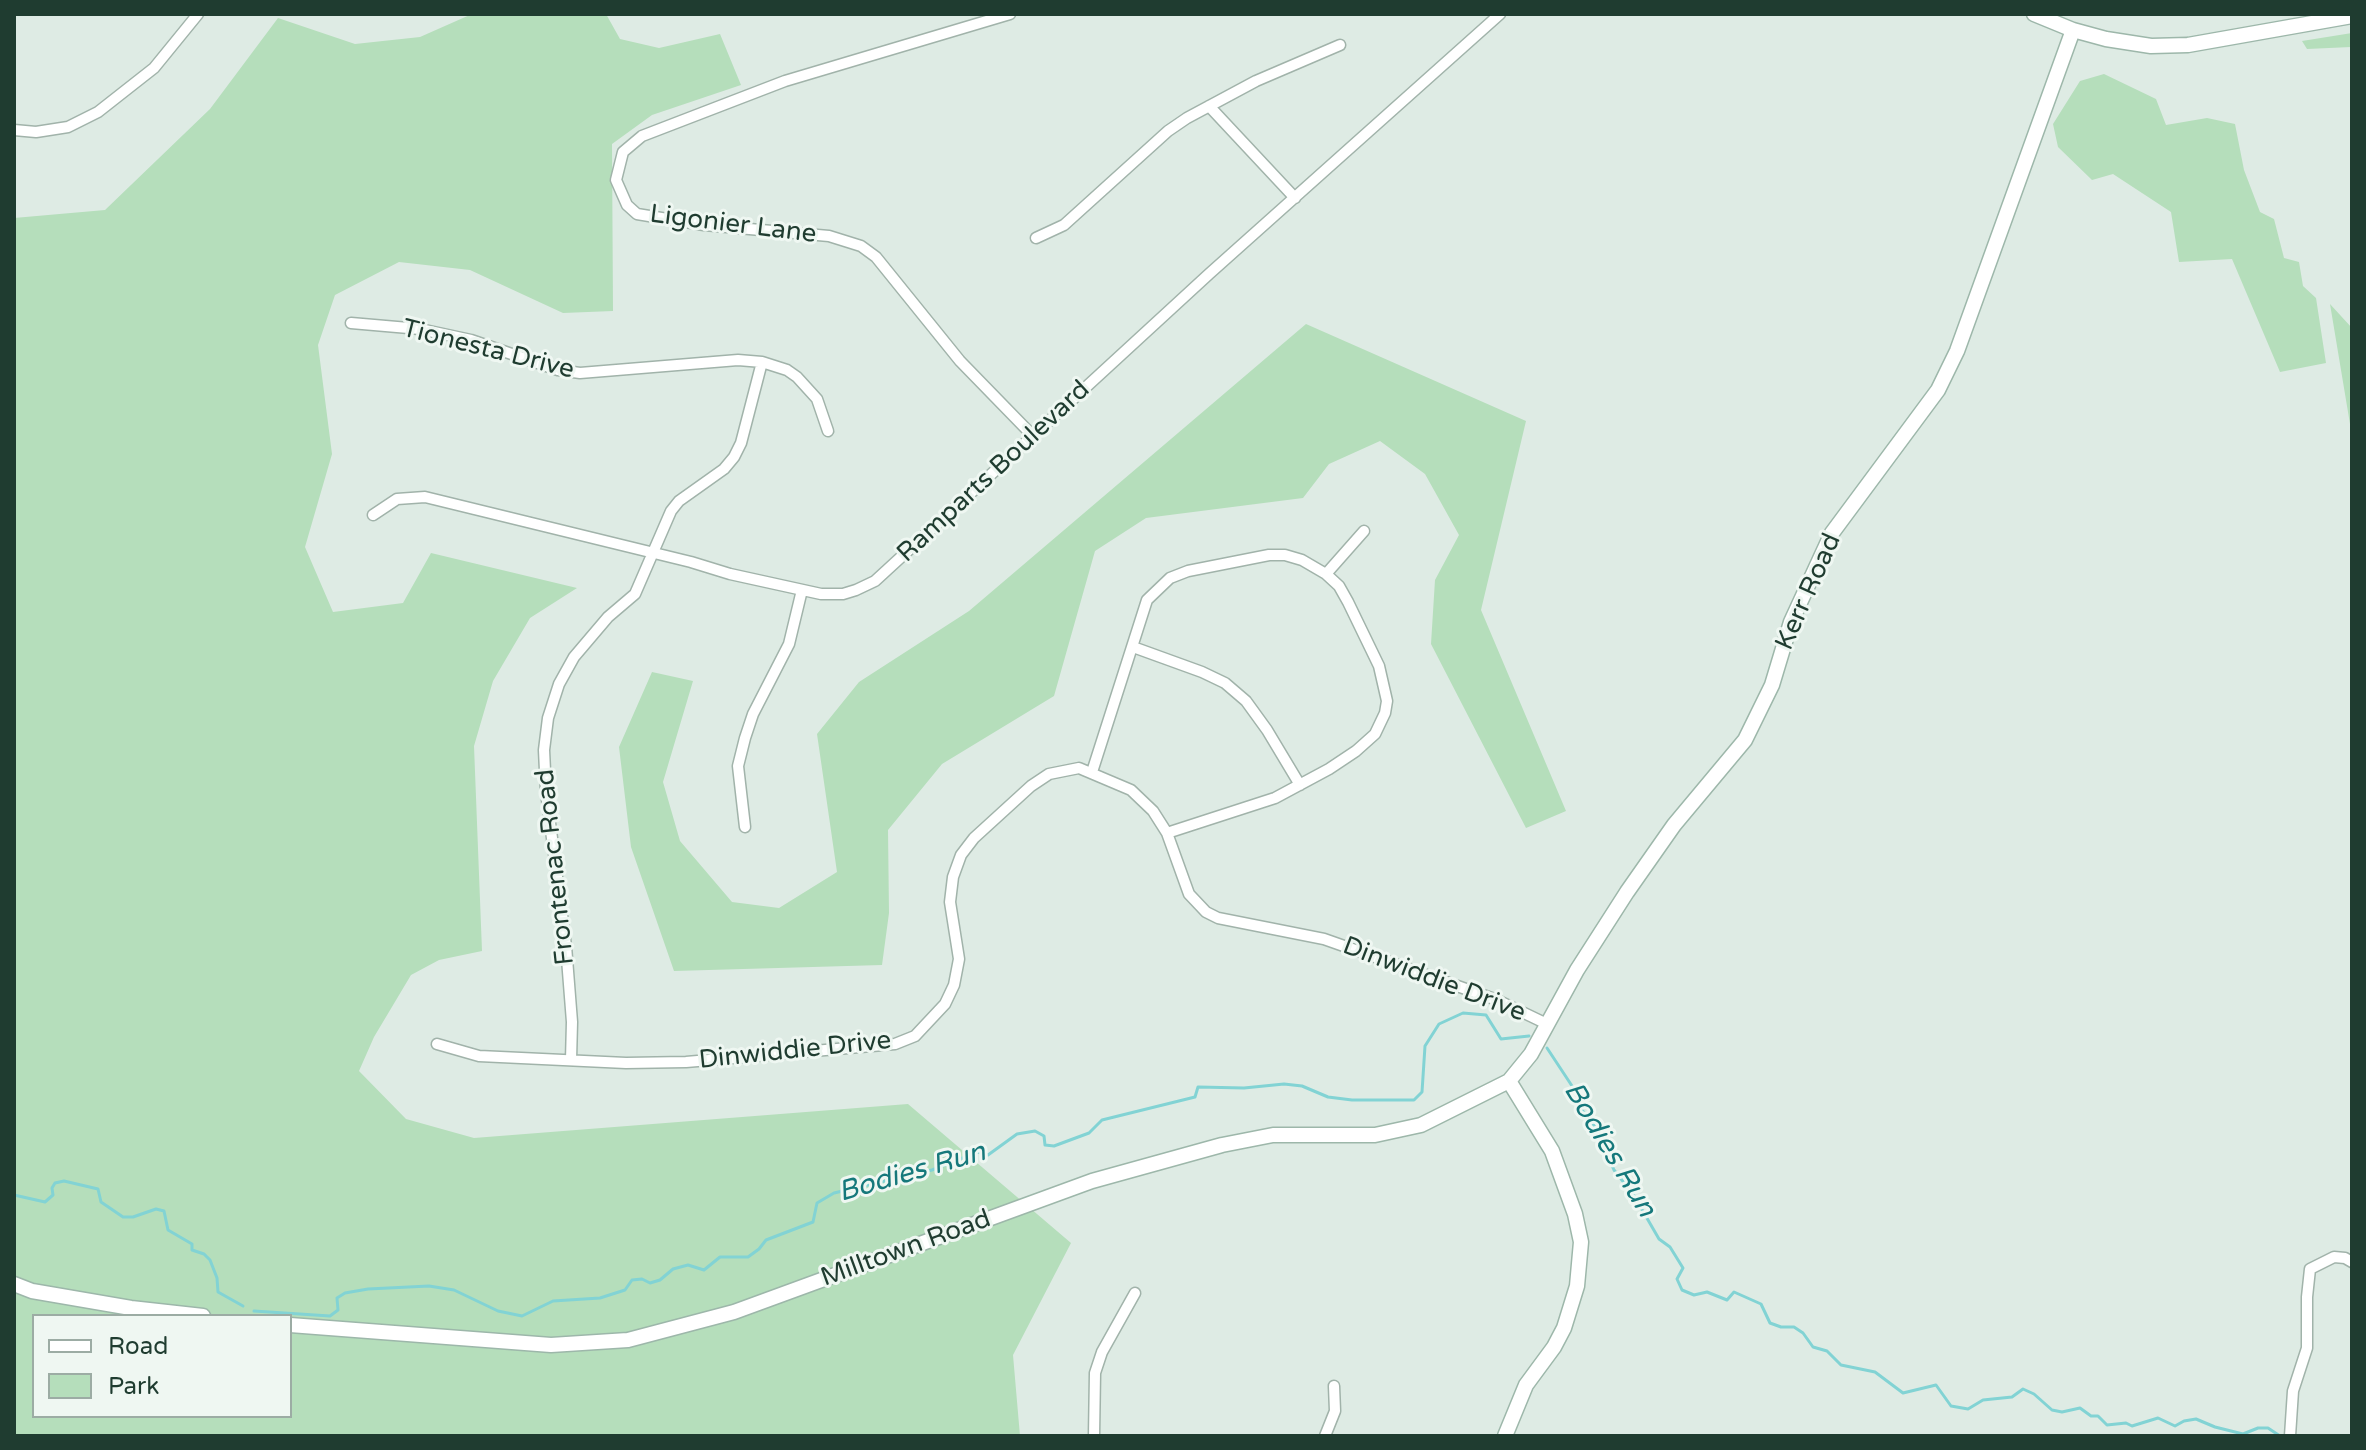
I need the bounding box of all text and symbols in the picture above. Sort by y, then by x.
street label: Ligonier Lane [648,199,818,251]
street label: Tionesta Drive [399,314,577,386]
street label: Ramparts Boulevard [891,375,1097,569]
street label: Kerr Road [1770,529,1848,655]
street label: Frontenac Road [530,767,582,967]
street label: Dinwiddie Drive [1338,931,1530,1029]
street label: Dinwiddie Drive [697,1025,893,1077]
water label: Bodies Run [1556,1076,1662,1224]
water label: Bodies Run [835,1136,989,1210]
street label: Milltown Road [817,1204,995,1294]
legend [32,1314,292,1418]
text: Road [108,1332,168,1361]
text: Park [108,1372,159,1401]

